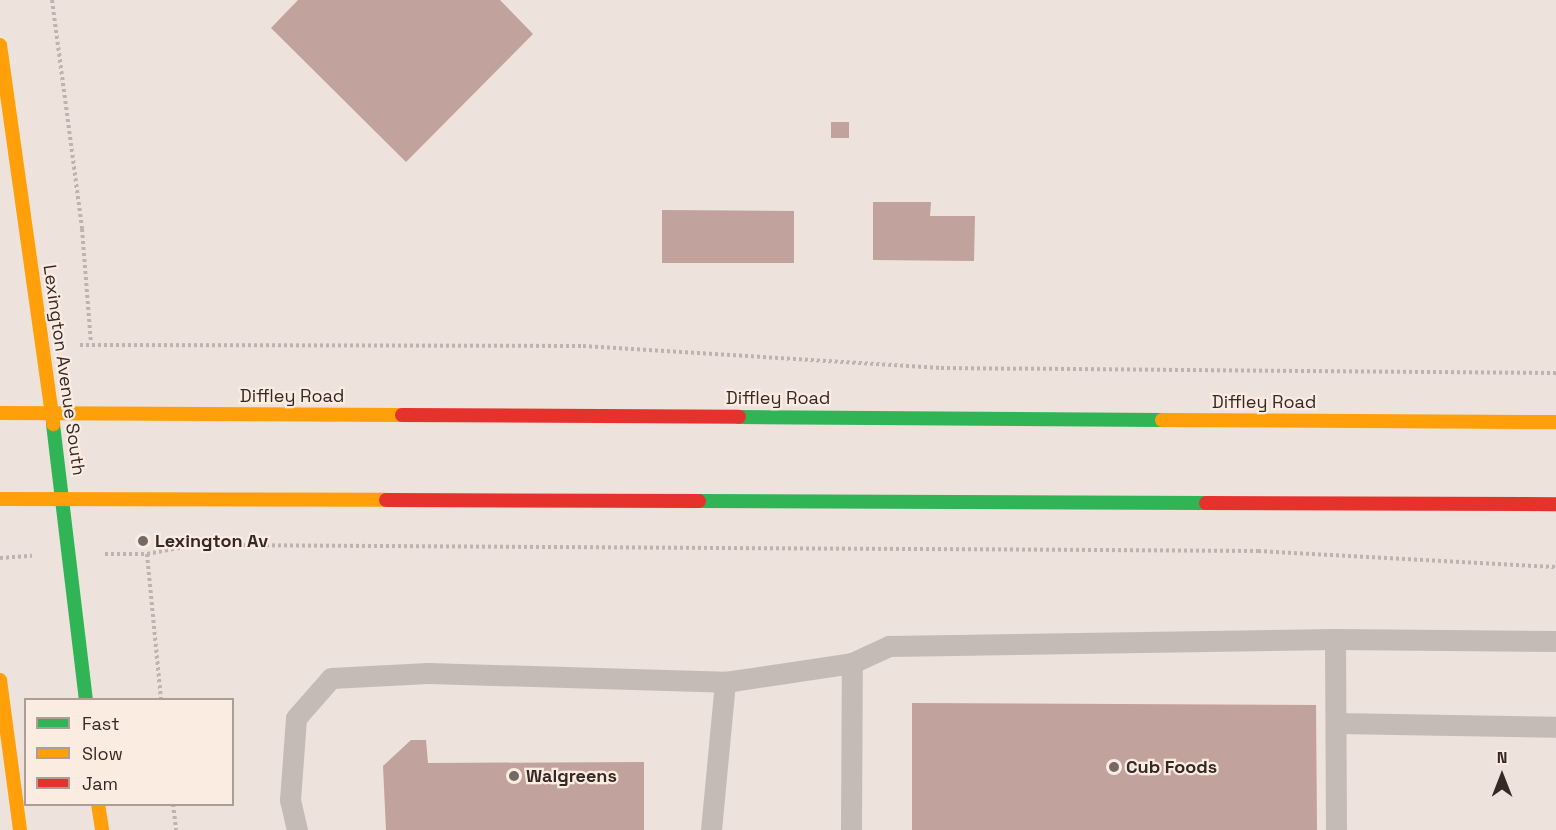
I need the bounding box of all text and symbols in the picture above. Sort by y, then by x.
street label: Lexington Avenue South [38,263,90,477]
street label: Diffley Road [240,385,344,407]
street label: Diffley Road [726,387,830,409]
street label: Diffley Road [1212,391,1316,413]
place label: Lexington Av [155,530,268,552]
marker: Lexington Av [136,534,150,548]
legend [24,698,234,806]
text: Fast [82,712,119,735]
text: Slow [82,742,123,765]
north arrow [1472,746,1532,806]
text: N [1497,747,1507,768]
place label: Cub Foods [1126,756,1217,778]
marker: Cub Foods [1107,760,1121,774]
place label: Walgreens [526,765,617,787]
marker: Walgreens [507,769,521,783]
text: Jam [82,772,118,795]

